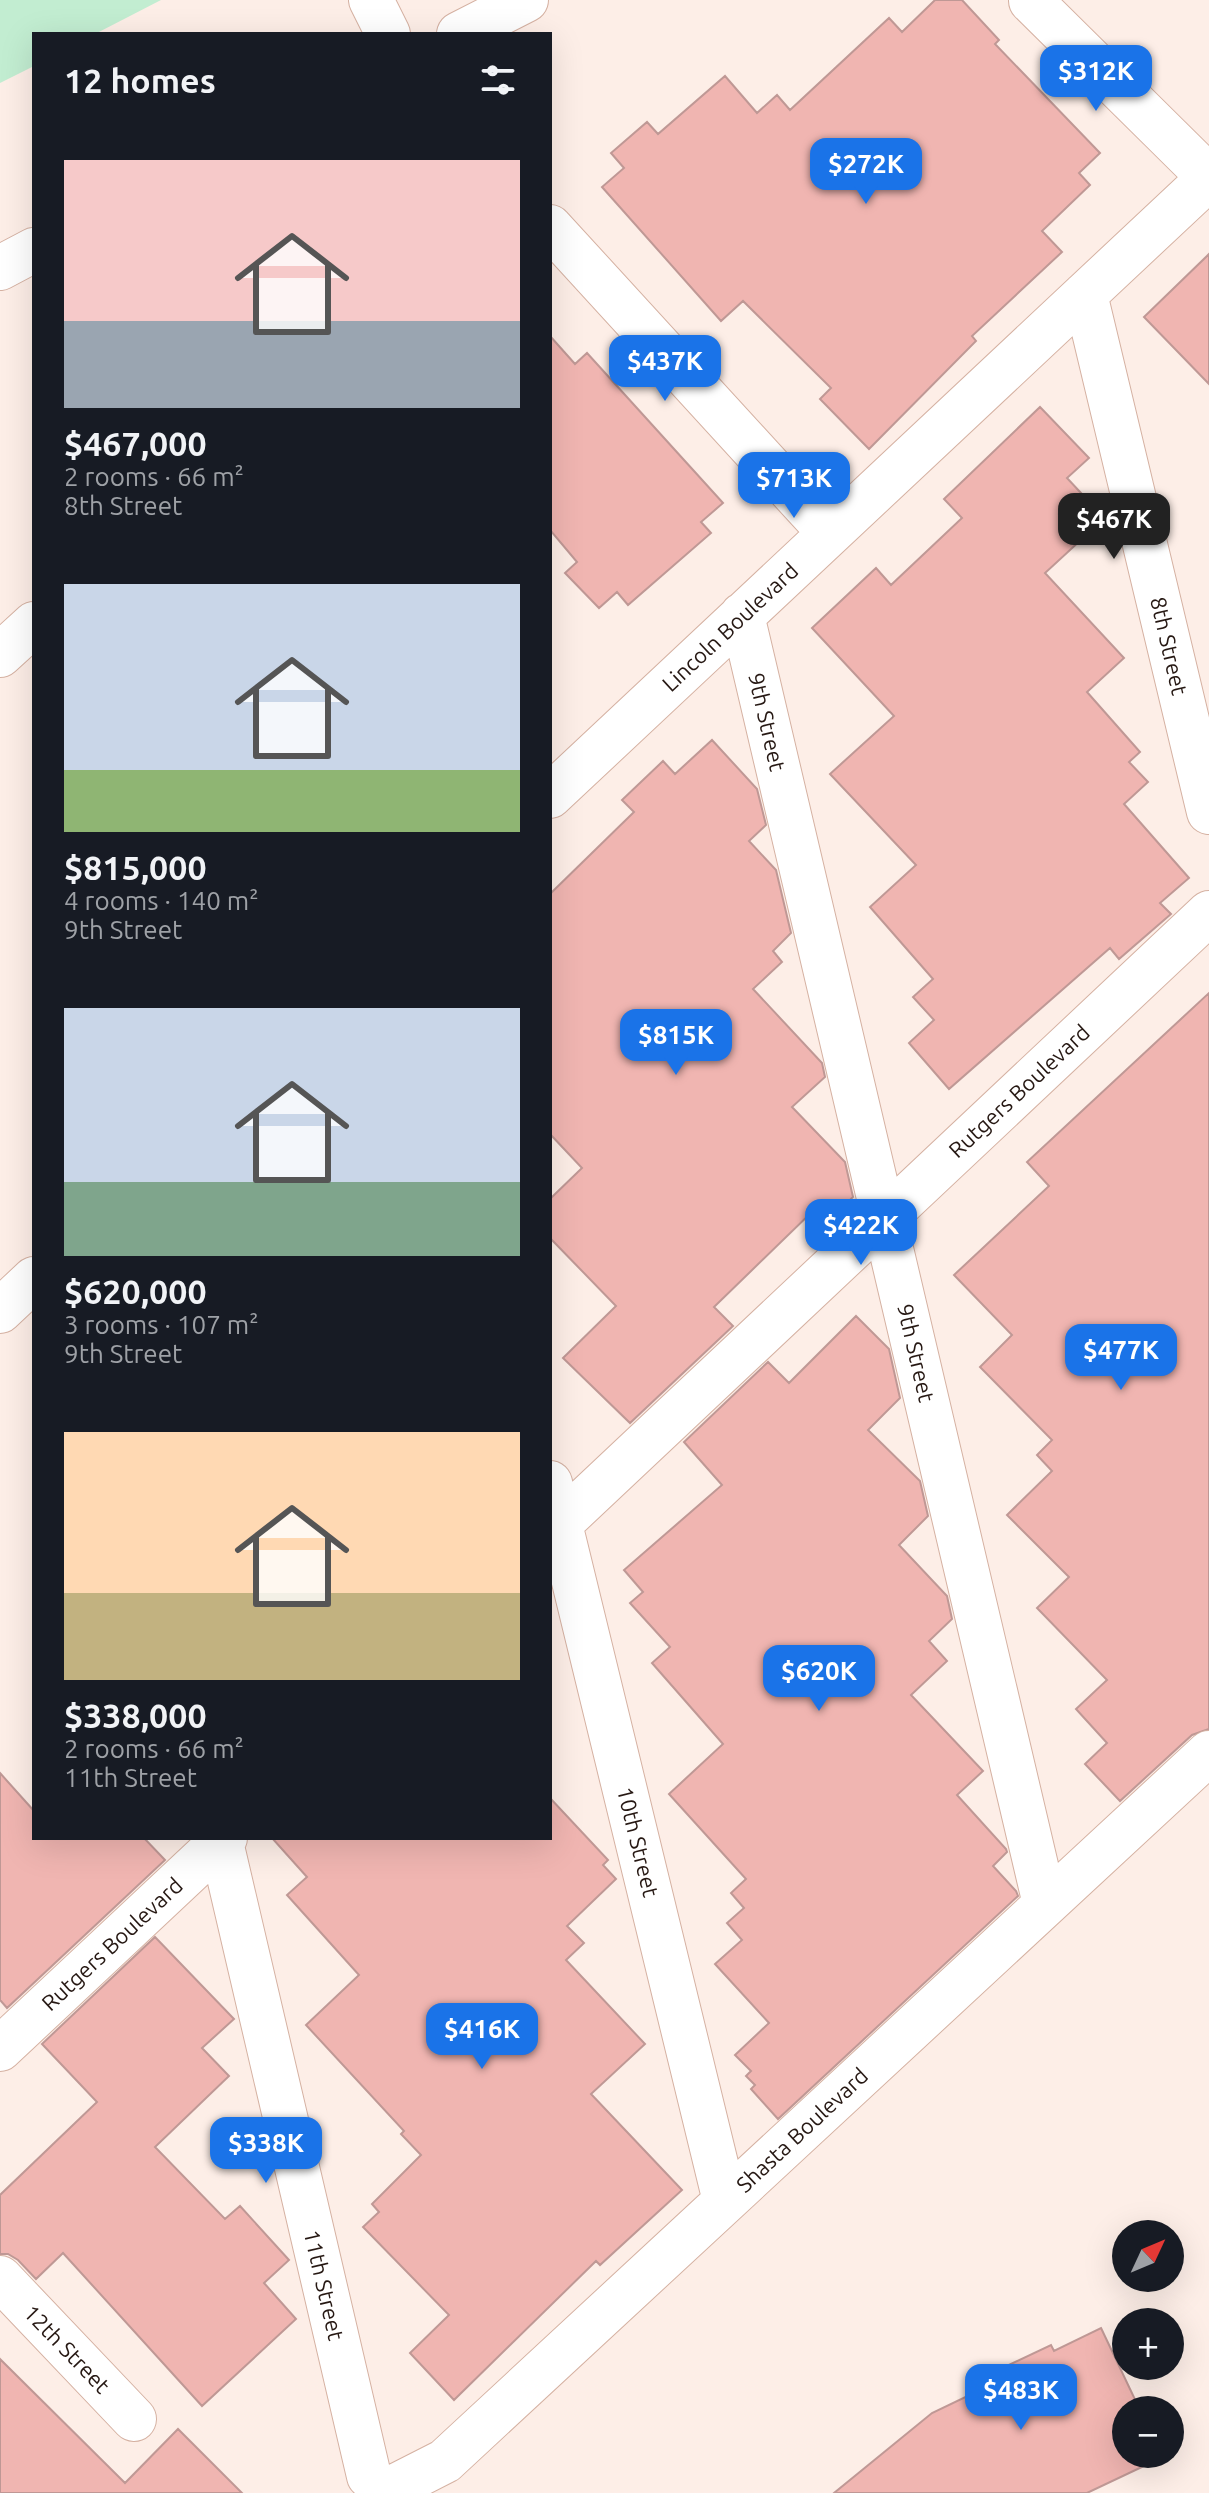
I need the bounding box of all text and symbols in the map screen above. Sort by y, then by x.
pin: $312K [1040,45,1152,113]
text: $312K [1058,56,1134,85]
icon: filters [476,58,520,102]
text: 12 homes [64,61,216,99]
pin: $272K [810,138,922,206]
text: $272K [828,149,904,178]
icon: home [220,212,364,356]
pin: $437K [609,335,721,403]
text: $437K [627,346,703,375]
text: $467,000 [64,424,207,462]
pin: $713K [738,452,850,520]
text: 2 rooms · 66 m² [64,462,244,491]
text: $713K [756,463,832,492]
text: 8th Street [64,491,182,520]
pin: $467K [1058,493,1170,561]
text: $467K [1076,504,1152,533]
street label: Lincoln Boulevard [657,557,803,696]
street label: 8th Street [1146,594,1193,698]
icon: home [220,636,364,780]
street label: 9th Street [744,670,791,774]
text: $815,000 [64,848,207,886]
text: 4 rooms · 140 m² [64,886,259,915]
text: 9th Street [64,915,182,944]
pin: $815K [620,1009,732,1077]
street label: Rutgers Boulevard [943,1019,1094,1162]
text: $815K [638,1020,714,1049]
icon: home [220,1060,364,1204]
pin: $422K [805,1199,917,1267]
text: $422K [823,1210,899,1239]
text: $620,000 [64,1272,207,1310]
street label: 9th Street [893,1301,940,1405]
text: 3 rooms · 107 m² [64,1310,259,1339]
pin: $477K [1065,1324,1177,1392]
text: $477K [1083,1335,1159,1364]
text: 9th Street [64,1339,182,1368]
icon: home [220,1484,364,1628]
pin: $620K [763,1645,875,1713]
text: $620K [781,1656,857,1685]
text: $338,000 [64,1696,207,1734]
text: 2 rooms · 66 m² [64,1734,244,1763]
text: 11th Street [64,1763,197,1792]
street label: 10th Street [613,1784,664,1900]
street label: Rutgers Boulevard [36,1872,187,2015]
pin: $416K [426,2003,538,2071]
text: $416K [444,2014,520,2043]
street label: Shasta Boulevard [731,2062,873,2197]
pin: $338K [210,2117,322,2185]
text: $338K [228,2128,304,2157]
north arrow [1112,2220,1184,2292]
map controls [1112,2220,1184,2468]
street label: 11th Street [300,2227,349,2343]
street label: 12th Street [19,2300,116,2398]
button: + [1112,2308,1184,2380]
pin: $483K [965,2364,1077,2432]
text: $483K [983,2375,1059,2404]
button: − [1112,2396,1184,2468]

